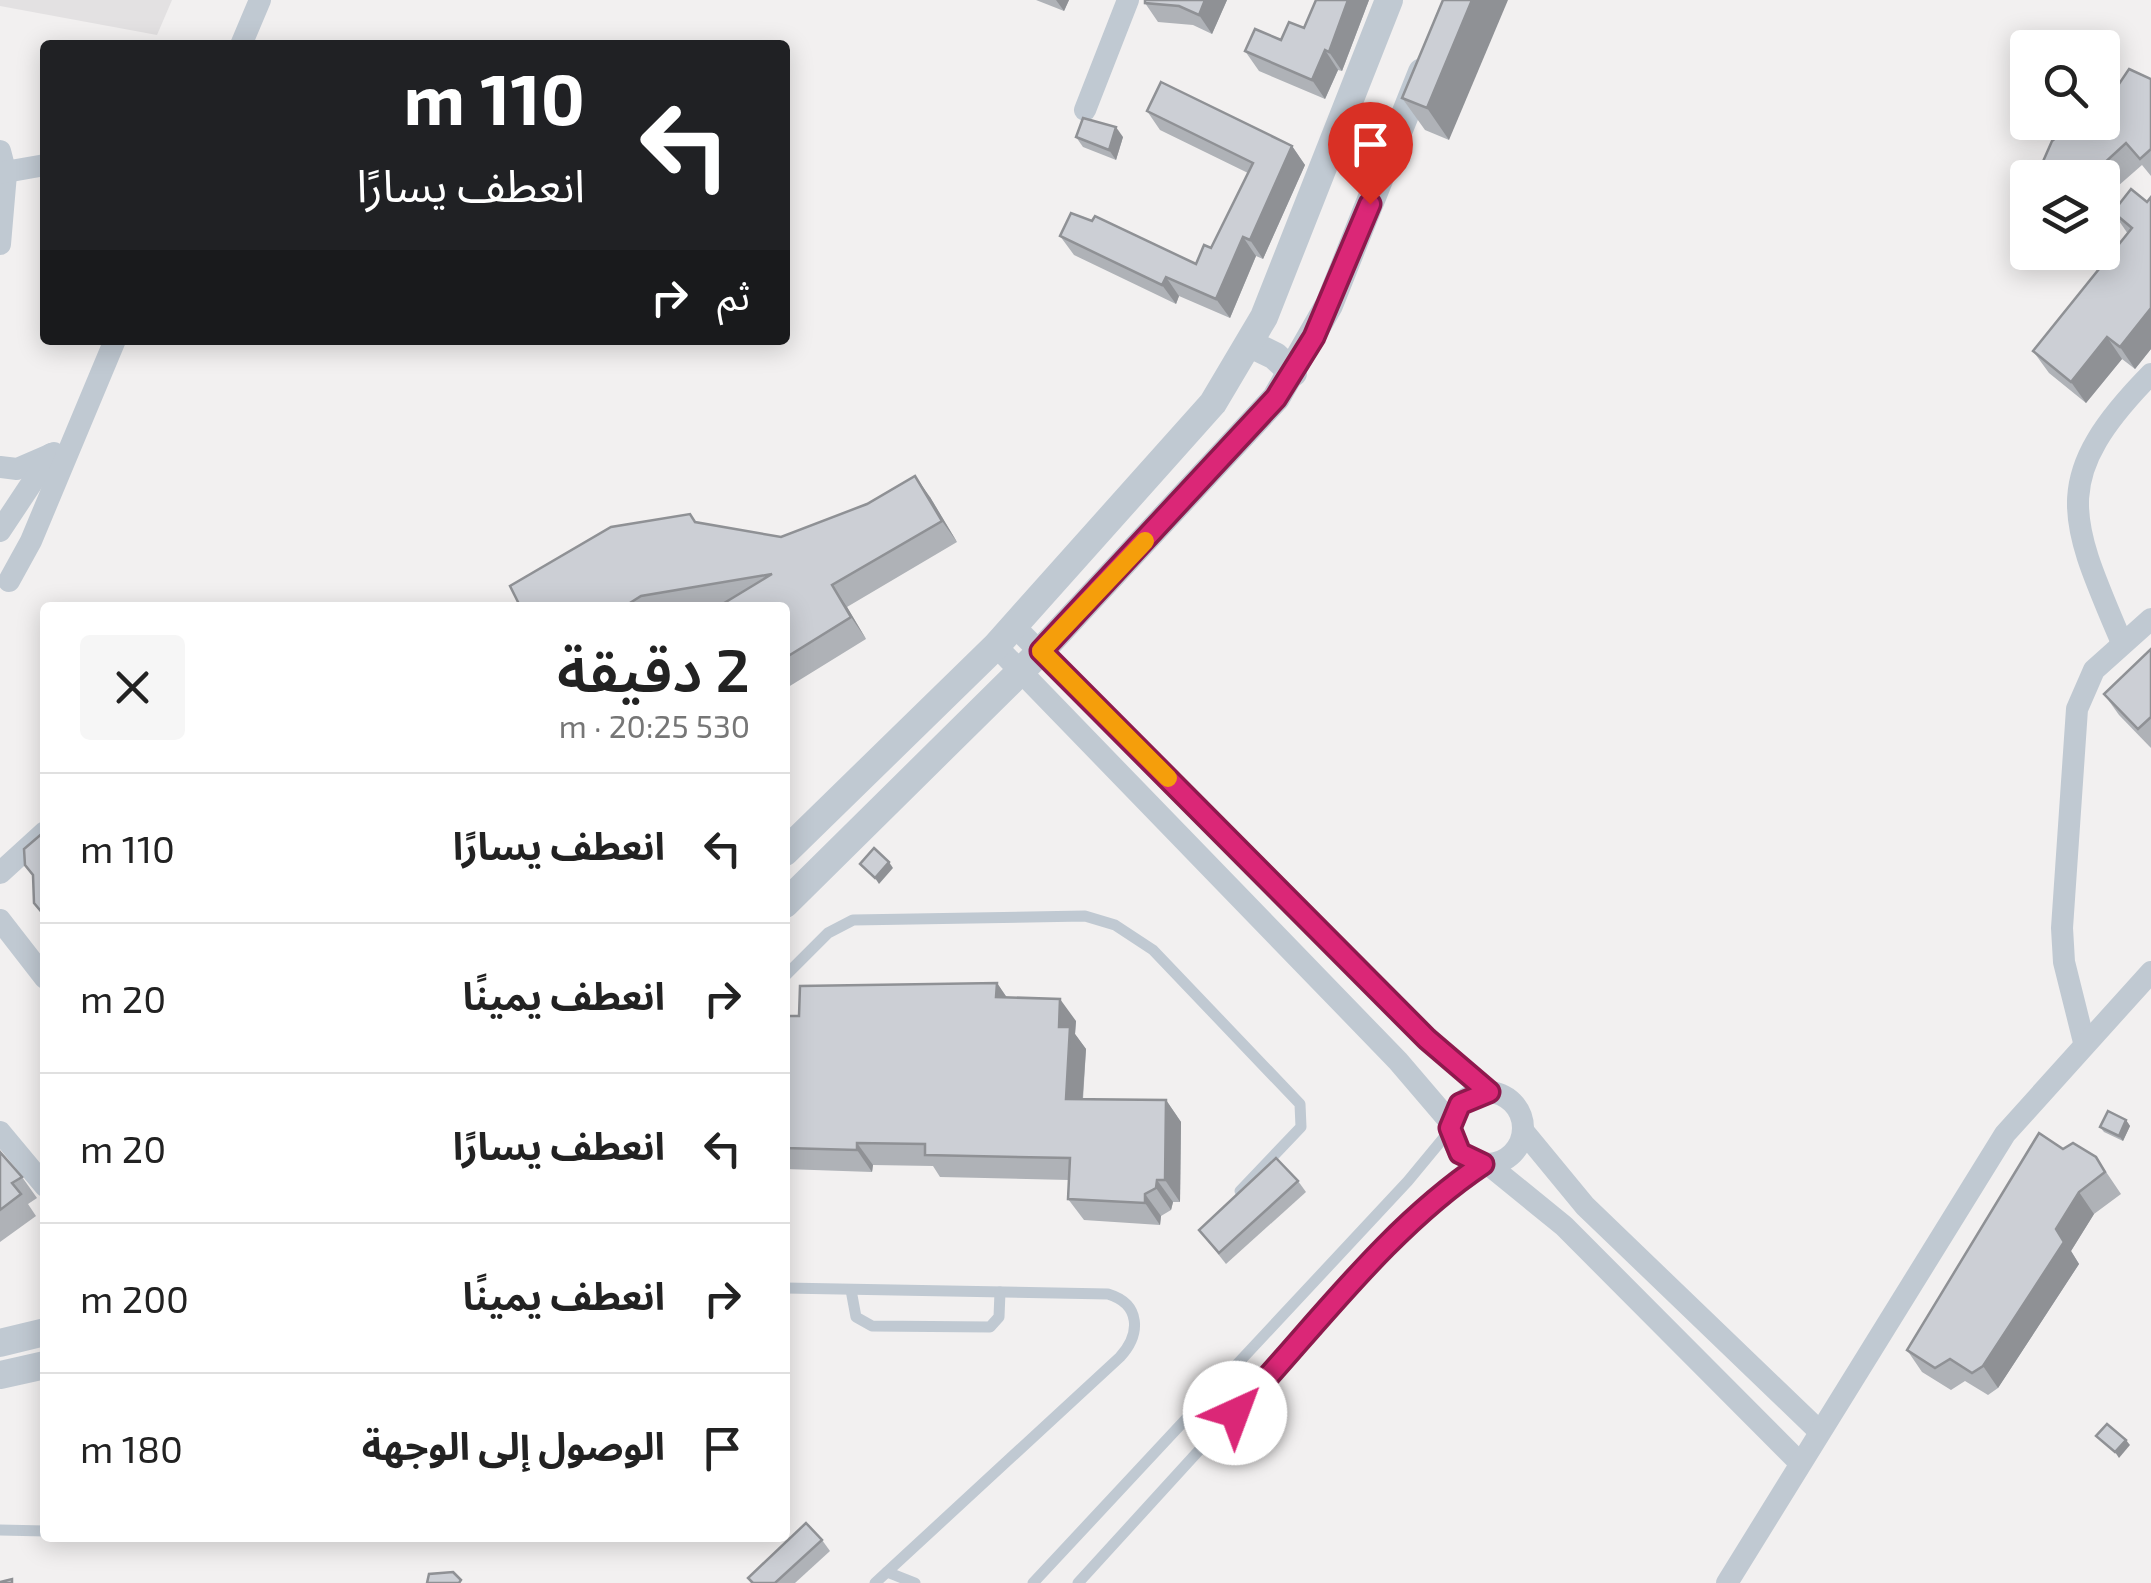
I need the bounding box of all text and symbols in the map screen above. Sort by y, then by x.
map controls [2010,30,2120,270]
button: search [2010,30,2120,140]
text: 110 m [404,55,585,139]
icon: left [620,80,750,210]
pin [1328,102,1413,205]
icon: arrive [1343,117,1398,172]
text: انعطف يسارًا [356,157,585,211]
button: layers [2010,160,2120,270]
icon: right [642,270,697,325]
text: ثم [717,272,750,318]
text: 2 دقيقة [557,632,750,704]
button: close [80,635,185,740]
text: 530 m · 20:25 [559,706,750,744]
icon: left [695,821,750,876]
text: انعطف يسارًا [453,822,665,868]
text: 110 m [80,825,175,871]
icon: right [695,971,750,1026]
text: انعطف يمينًا [462,972,665,1018]
text: 20 m [80,975,166,1021]
icon: left [695,1121,750,1176]
text: انعطف يسارًا [453,1122,665,1168]
text: 20 m [80,1125,166,1171]
icon: right [695,1271,750,1326]
text: انعطف يمينًا [462,1272,665,1318]
text: 200 m [80,1275,189,1321]
position arrow [1183,1361,1287,1465]
icon: arrive [695,1421,750,1476]
text: الوصول إلى الوجهة [362,1422,665,1468]
text: 180 m [80,1425,183,1471]

